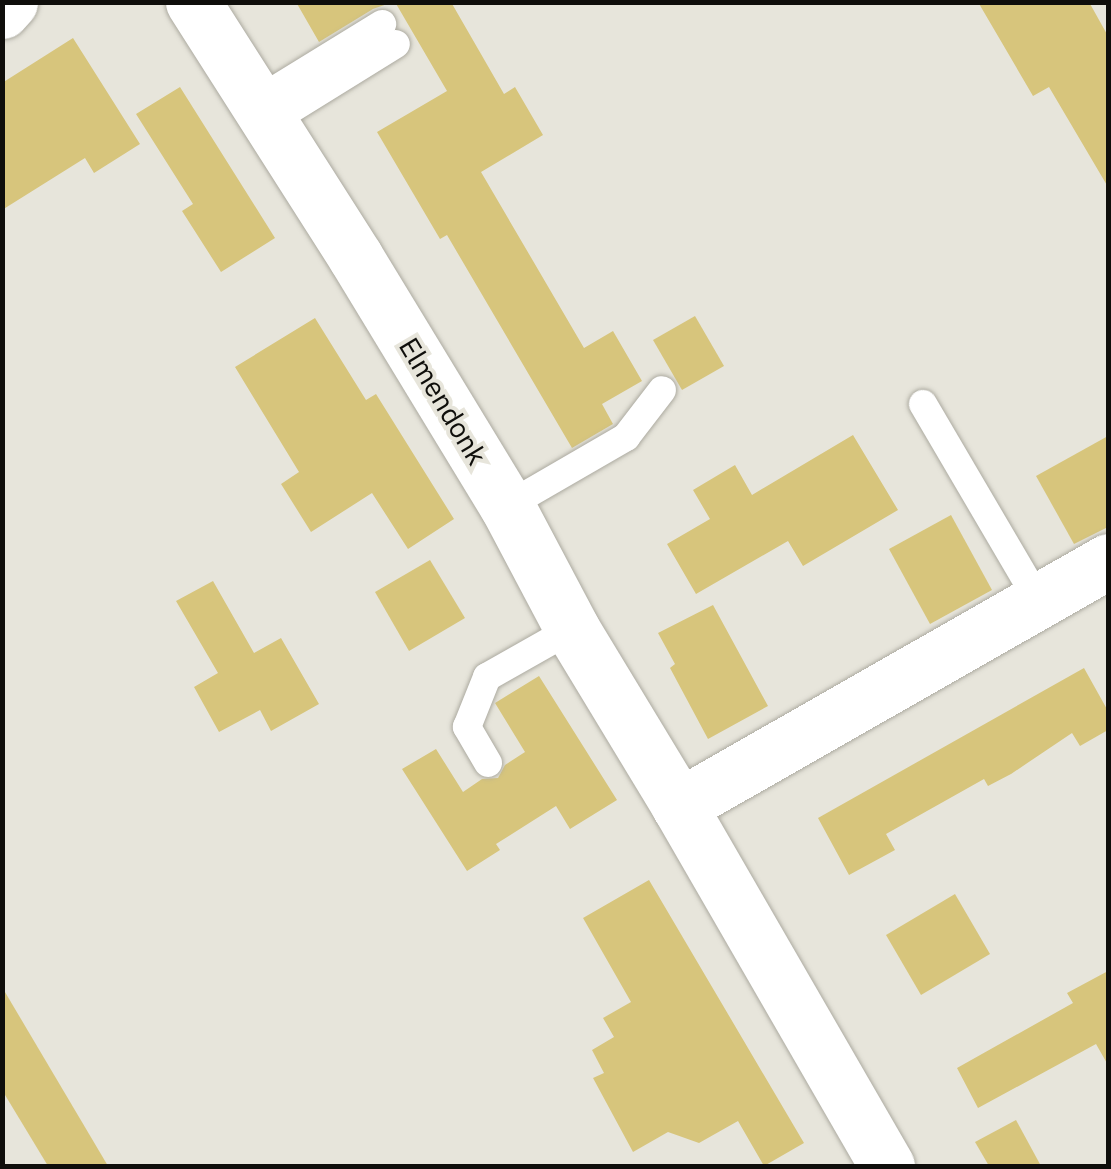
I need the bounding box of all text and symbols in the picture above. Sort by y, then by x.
street label: Elmendonk [392,331,494,471]

